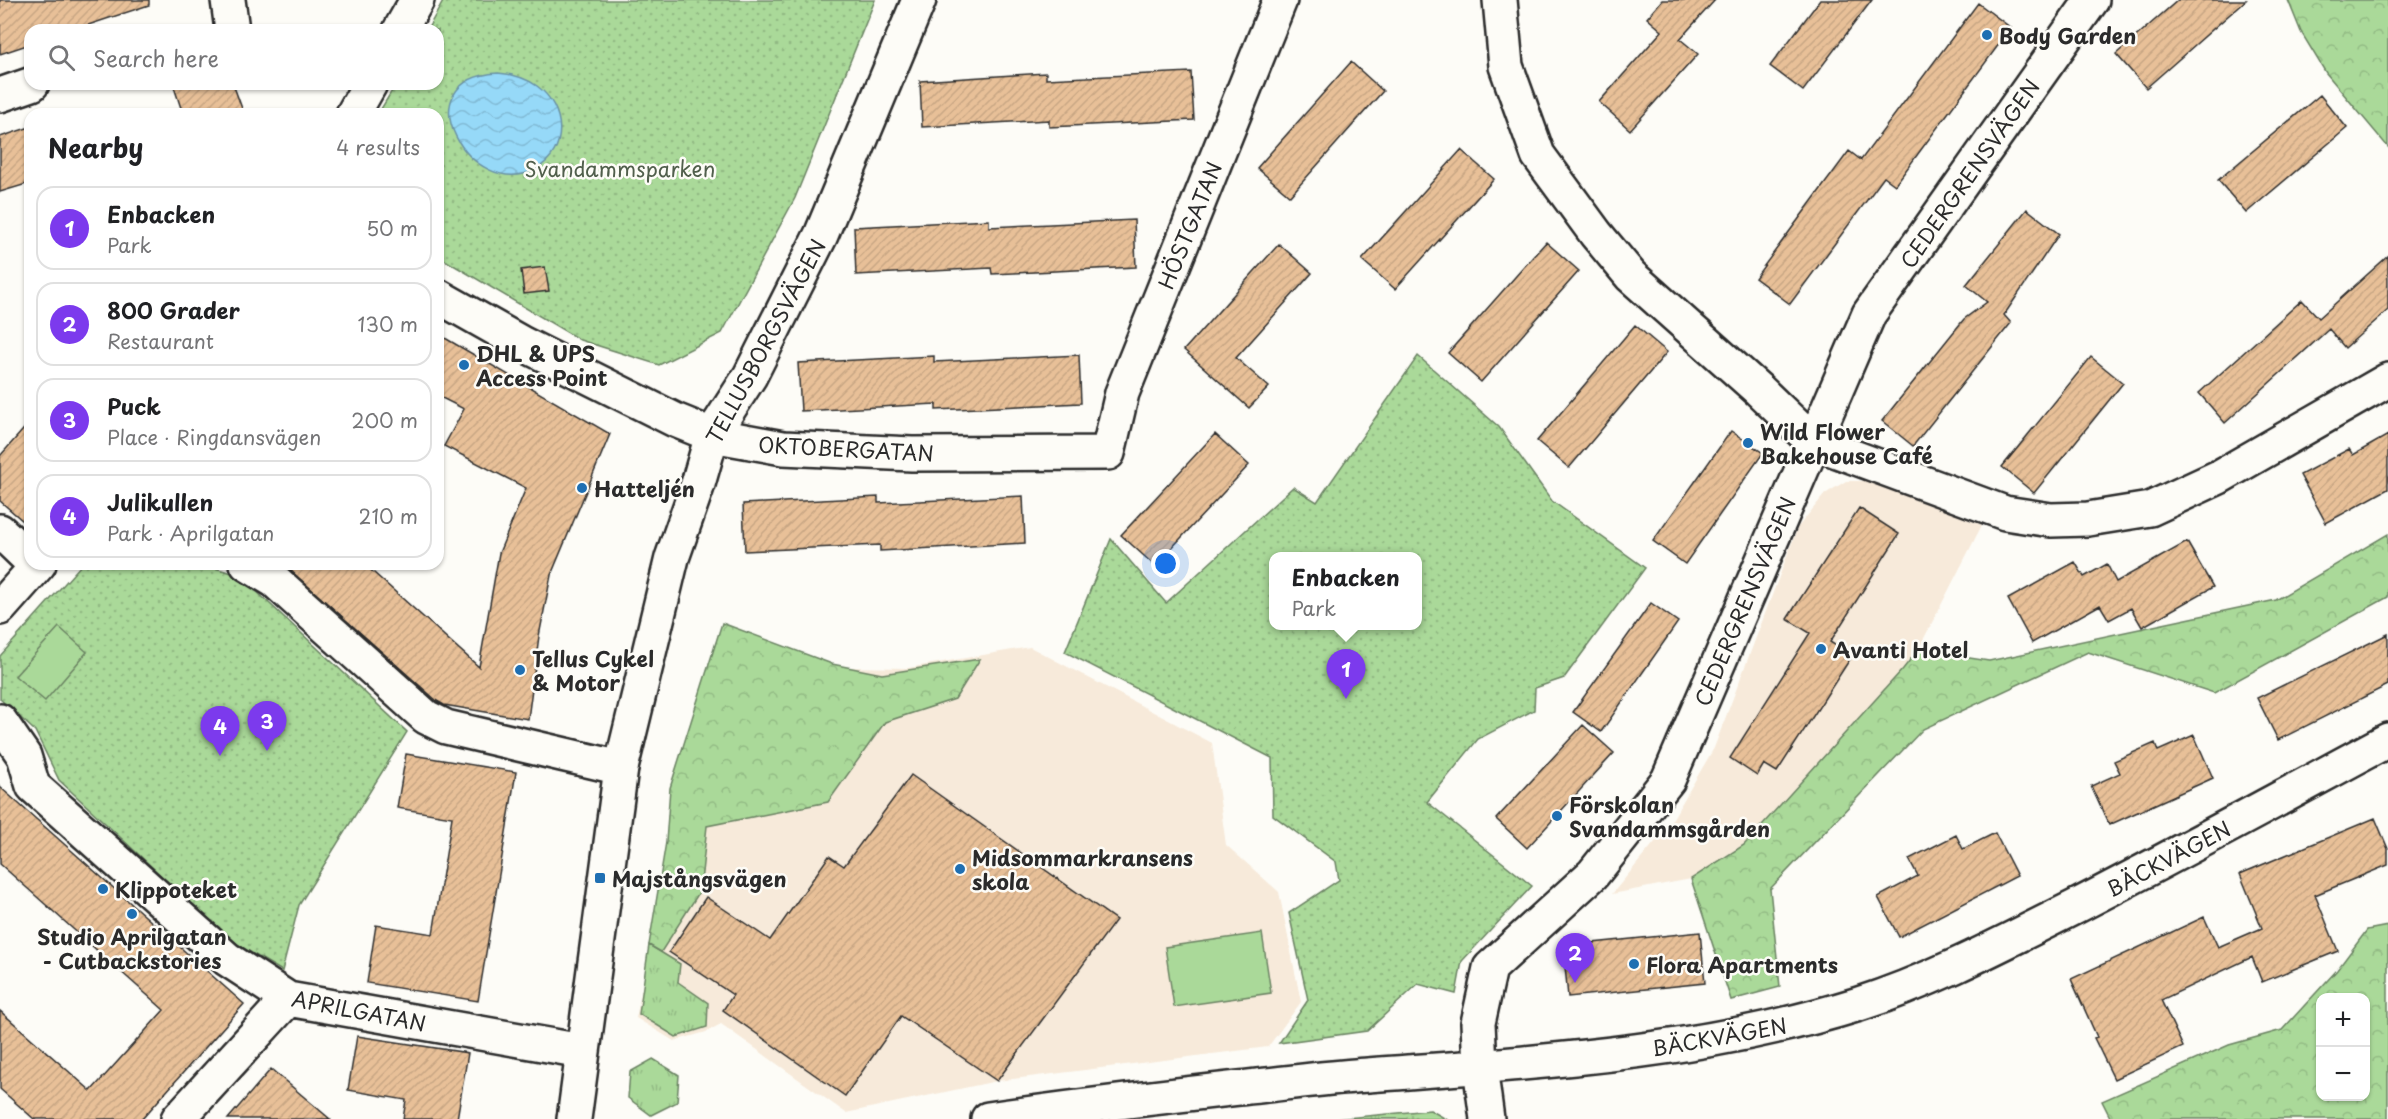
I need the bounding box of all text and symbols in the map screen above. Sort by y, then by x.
place label: Body Garden [1999,19,2136,51]
search box [24,24,444,90]
marker: Body Garden [1980,28,1994,42]
icon: search [45,41,78,74]
text: Search here [93,41,219,74]
street label: CEDERGRENSVÄGEN [1891,72,2047,274]
text: Nearby [48,128,143,167]
text: 4 results [336,132,420,162]
park label: Svandammsparken [525,152,715,184]
street label: HÖSTGATAN [1149,156,1229,294]
text: Enbacken [107,197,215,230]
text: 1 [65,213,74,243]
text: 50 m [366,213,418,243]
text: Park [107,230,152,260]
street label: TELLUSBORGSVÄGEN [697,233,833,449]
text: 800 Grader [107,293,240,326]
text: 2 [62,309,77,339]
text: 130 m [358,309,418,339]
text: Restaurant [107,326,214,356]
place label: DHL & UPS Access Point [475,337,608,393]
marker: DHL & UPS Access Point [457,358,471,372]
text: Puck [107,389,161,422]
text: 3 [63,405,76,435]
text: 200 m [351,405,418,435]
place label: Wild Flower Bakehouse Café [1760,415,1933,471]
text: Place · Ringdansvägen [107,422,321,452]
street label: OKTOBERGATAN [757,427,935,469]
marker: Wild Flower Bakehouse Café [1741,436,1755,450]
place label: Hatteljén [594,472,695,504]
marker: Hatteljén [575,481,589,495]
text: Julikullen [107,485,213,518]
street label: CEDERGRENSVÄGEN [1685,491,1803,711]
text: 4 [63,501,76,531]
text: 210 m [359,501,418,531]
text: Park · Aprilgatan [107,518,274,548]
your location [1151,549,1180,578]
popup [1269,552,1422,630]
text: Enbacken [1291,560,1400,593]
text: Park [1291,593,1336,623]
place label: Avanti Hotel [1833,633,1968,665]
place label: Tellus Cykel & Motor [532,642,654,698]
marker: Avanti Hotel [1814,642,1828,656]
pin: 1 [1326,650,1366,699]
marker: Tellus Cykel & Motor [513,663,527,677]
pin: 3 [248,702,286,751]
pin: 4 [200,706,240,756]
place label: Förskolan Svandammsgården [1569,788,1770,844]
marker: Förskolan Svandammsgården [1550,809,1564,823]
street label: BÄCKVÄGEN [2100,812,2236,904]
place label: Midsommarkransens skola [972,841,1193,897]
place label: Majstångsvägen [612,862,787,894]
marker: Midsommarkransens skola [953,862,967,876]
marker: Majstångsvägen [593,871,607,885]
place label: Klippoteket [115,873,237,905]
marker: Klippoteket [96,882,110,896]
marker: Studio Aprilgatan - Cutbackstories [125,907,139,921]
place label: Studio Aprilgatan - Cutbackstories [37,920,227,976]
pin: 2 [1556,934,1594,983]
place label: Flora Apartments [1646,948,1838,980]
marker: Flora Apartments [1627,957,1641,971]
street label: APRILGATAN [289,981,429,1039]
map controls [2316,993,2370,1101]
button: + [2316,993,2370,1047]
street label: BÄCKVÄGEN [1649,1008,1789,1064]
button: − [2316,1047,2370,1101]

